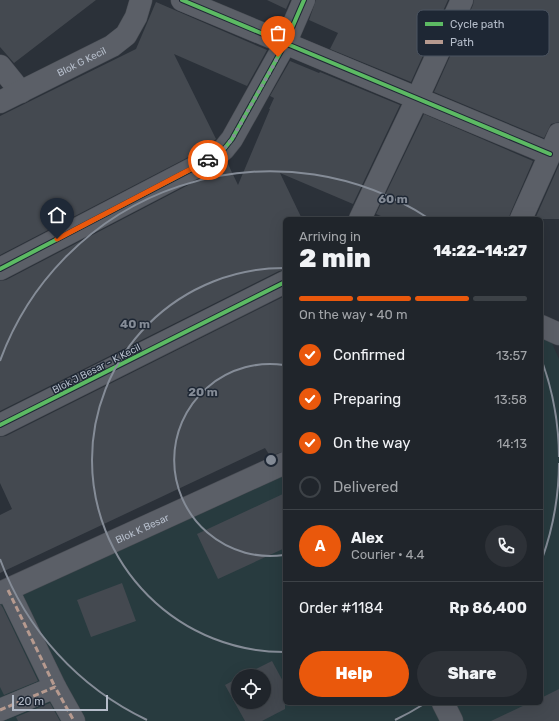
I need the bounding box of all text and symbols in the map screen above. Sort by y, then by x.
legend [417,10,549,56]
pin [261,16,295,57]
text: Cycle path [450,18,504,31]
icon: bag [267,22,289,44]
text: Path [450,36,474,49]
street label: Blok G Kecil [55,45,108,79]
courier [188,140,228,180]
icon: car [197,149,219,171]
text: 60 m [378,192,408,206]
pin [40,198,74,239]
icon: home [46,204,68,226]
text: Arriving in [299,229,361,244]
text: 14:22–14:27 [433,242,527,260]
text: 2 min [299,243,371,274]
text: On the way · 40 m [299,307,408,322]
text: 40 m [120,317,150,331]
street label: Blok J Besar - K Kecil [50,341,143,396]
icon: check [299,344,321,366]
text: Confirmed [333,346,405,364]
text: 13:57 [496,348,527,363]
text: 20 m [188,385,218,399]
icon: check [299,388,321,410]
text: Preparing [333,390,401,408]
text: 13:58 [494,392,527,407]
icon: check [299,432,321,454]
text: On the way [333,434,411,452]
text: 14:13 [497,436,527,451]
centre of rings [264,453,278,467]
text: Delivered [333,478,398,496]
street label: Blok K Besar [114,512,171,547]
button: phone [485,525,527,567]
text: Alex [351,529,384,547]
text: A [315,537,325,555]
text: Courier · 4.4 [351,547,425,562]
text: Order #1184 [299,599,383,617]
text: Rp 86,400 [449,599,527,617]
button: Help [299,651,409,697]
button: Share [417,651,527,697]
map controls [231,669,271,709]
button: locate [231,669,271,709]
scale bar [12,693,108,712]
text: 20 m [18,695,44,708]

